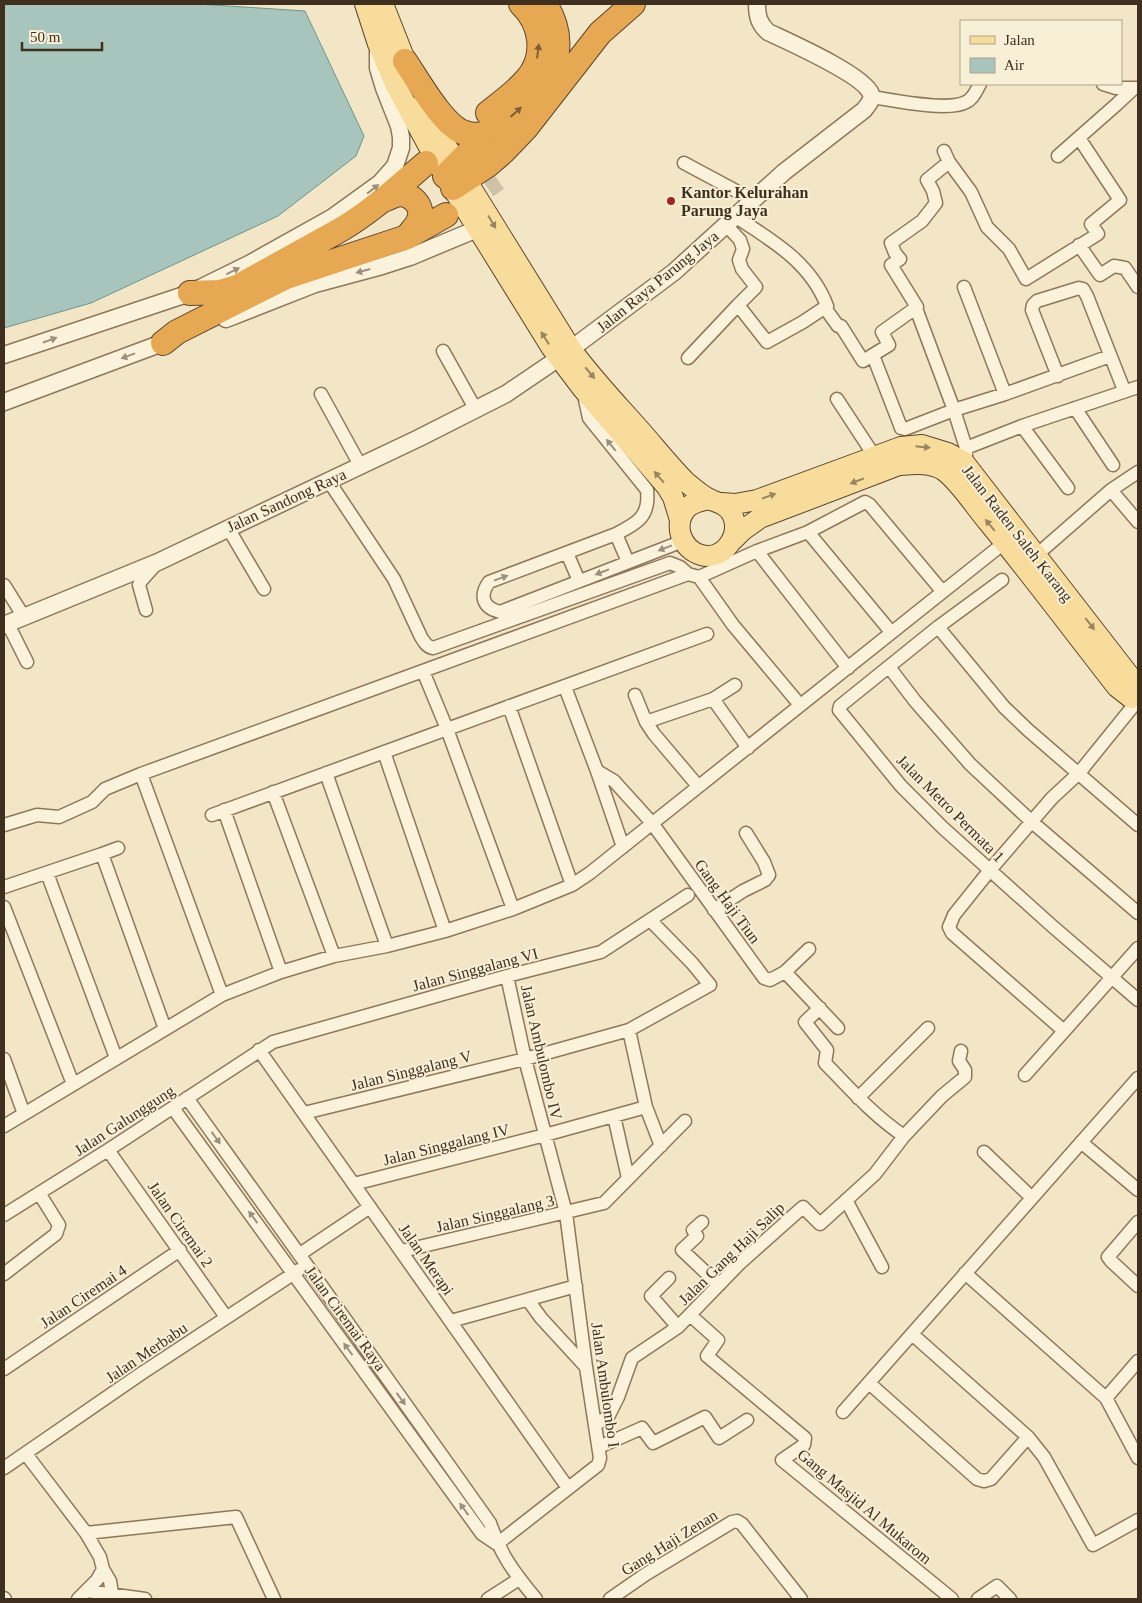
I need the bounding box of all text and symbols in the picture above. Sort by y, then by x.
scale bar [22,20,102,52]
legend [960,20,1122,85]
text: 50 m [30,29,61,45]
text: Jalan [1004,32,1035,48]
one-way arrow [534,42,542,58]
text: Air [1004,57,1024,73]
one-way arrow [509,106,521,118]
one-way arrow [366,183,379,194]
place label: Kantor Kelurahan Parung Jaya [681,184,808,220]
marker: Kantor Kelurahan Parung Jaya [665,195,677,207]
one-way arrow [487,215,496,228]
street label: Jalan Raya Parung Jaya [593,227,722,336]
one-way arrow [226,267,241,275]
one-way arrow [356,267,371,275]
one-way arrow [541,331,550,344]
one-way arrow [43,336,58,344]
one-way arrow [121,353,136,360]
one-way arrow [584,366,595,379]
one-way arrow [605,438,616,451]
one-way arrow [915,443,931,451]
street label: Jalan Raden Saleh Karang [958,462,1076,606]
street label: Jalan Sandong Raya [224,465,349,536]
one-way arrow [653,471,664,484]
one-way arrow [849,478,864,485]
one-way arrow [762,492,777,500]
one-way arrow [984,518,995,531]
one-way arrow [657,544,672,552]
one-way arrow [594,568,609,576]
one-way arrow [494,574,509,582]
one-way arrow [1084,617,1095,630]
street label: Jalan Metro Permata 1 [894,751,1008,865]
street label: Gang Haji Tiun [691,856,764,947]
street label: Jalan Singgalang VI [410,945,540,995]
street label: Jalan Ambulombo IV [518,983,565,1122]
street label: Jalan Singgalang V [349,1047,474,1095]
street label: Jalan Galunggung [71,1082,178,1160]
street label: Jalan Singgalang IV [381,1120,512,1169]
one-way arrow [211,1131,221,1145]
street label: Jalan Ciremai 2 [145,1178,216,1270]
street label: Jalan Singgalang 3 [434,1192,556,1236]
street label: Jalan Gang Haji Salip [675,1199,788,1309]
one-way arrow [248,1210,258,1224]
street label: Jalan Merapi [395,1220,458,1299]
street label: Jalan Ciremai 4 [37,1261,130,1332]
street label: Jalan Ciremai Raya [301,1263,389,1375]
street label: Jalan Merbabu [102,1319,190,1386]
street label: Jalan Ambulombo I [588,1321,623,1449]
one-way arrow [343,1342,353,1356]
one-way arrow [396,1392,406,1406]
street label: Gang Masjid Al Mukarom [794,1445,935,1568]
one-way arrow [459,1502,469,1516]
street label: Gang Haji Zenan [618,1506,721,1580]

